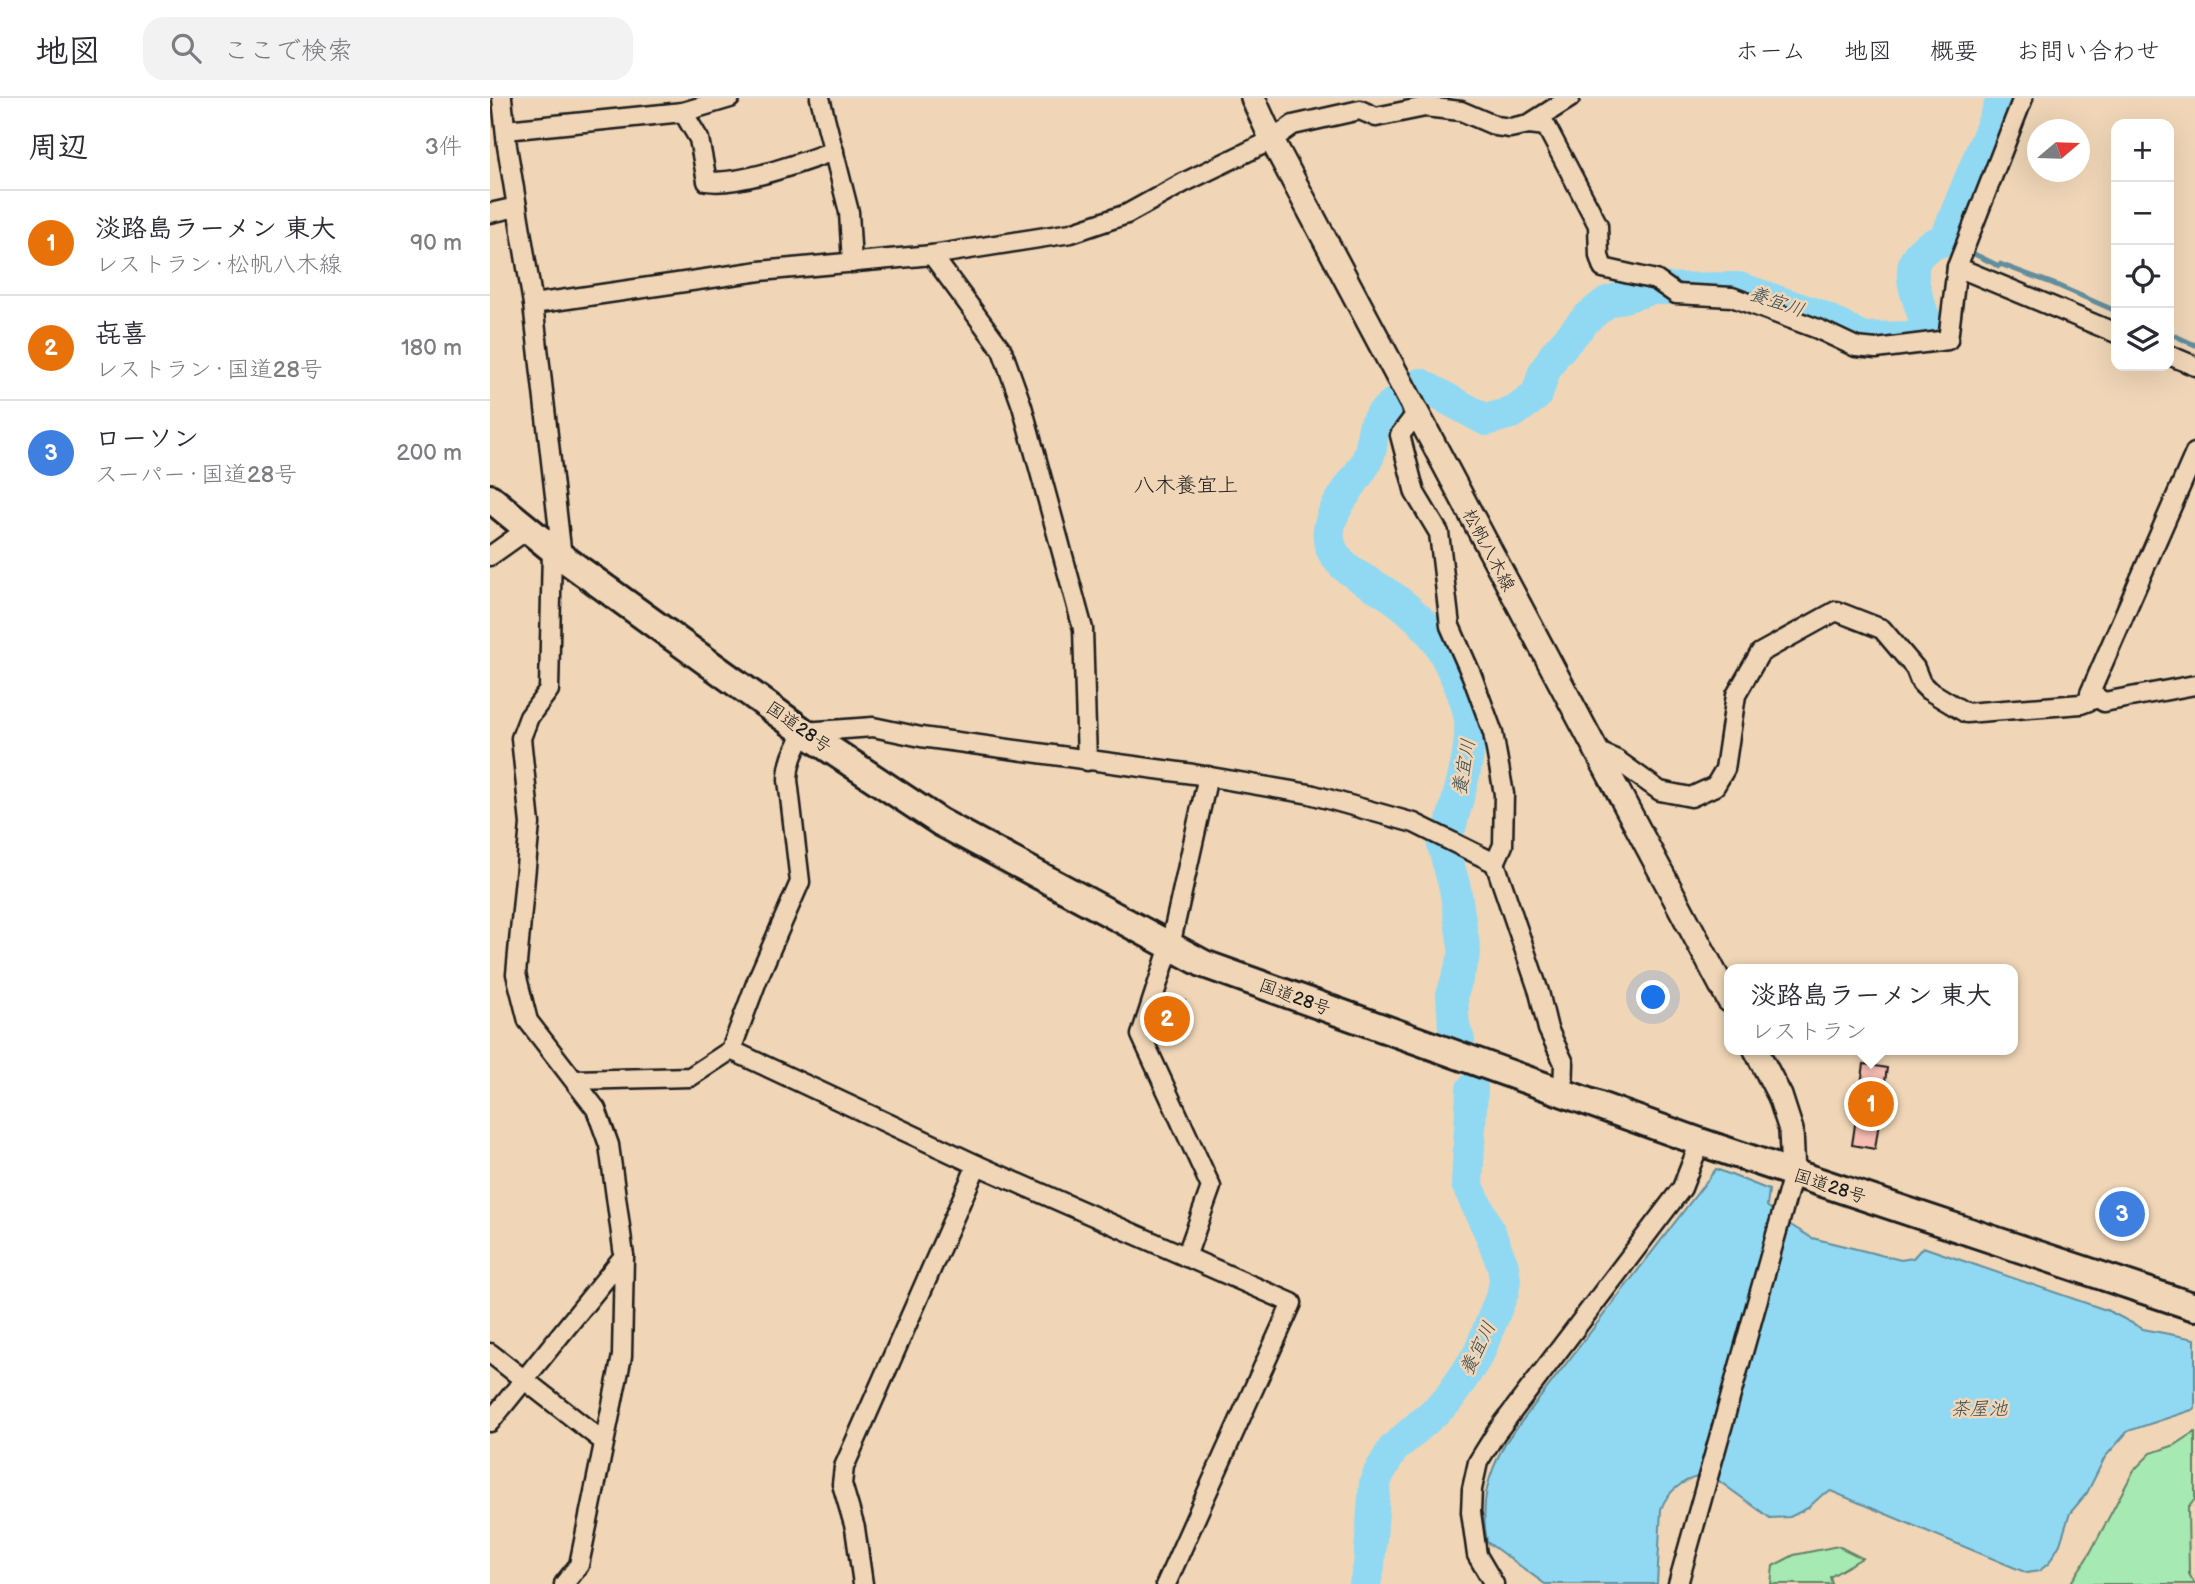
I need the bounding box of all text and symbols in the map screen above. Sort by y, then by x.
search box [143,17,633,80]
icon: search [167,29,205,67]
text: 地図 [35,32,101,72]
text: ここで検索 [223,36,353,67]
text: ホーム [1735,37,1806,66]
text: 地図 [1844,37,1892,66]
text: 概要 [1930,37,1978,66]
text: お問い合わせ [2016,37,2160,66]
north arrow [2027,119,2090,182]
map controls [2111,119,2174,371]
button: + [2111,119,2174,182]
text: 周辺 [28,130,88,166]
text: 3件 [425,133,462,161]
button: − [2111,182,2174,245]
text: 淡路島ラーメン 東大 [95,214,336,245]
text: 1 [46,229,56,257]
text: 90 m [410,229,462,257]
button: locate [2111,245,2174,308]
text: レストラン · 松帆八木線 [95,251,342,279]
water label: 養宜川 [1746,282,1807,323]
button: layers [2111,308,2174,371]
text: 㐂喜 [95,319,147,350]
text: 2 [44,334,58,362]
text: 180 m [401,334,462,362]
text: レストラン · 国道28号 [95,356,323,384]
text: ローソン [95,424,199,455]
text: 3 [44,439,58,467]
text: 200 m [396,439,462,467]
text: スーパー · 国道28号 [95,461,297,489]
district label: 八木養宜上 [1134,473,1239,498]
street label: 松帆八木線 [1458,506,1519,595]
street label: 国道28号 [762,697,836,758]
water label: 養宜川 [1448,737,1481,797]
popup [1724,964,2018,1055]
street label: 国道28号 [1256,975,1334,1020]
your location [1636,980,1670,1014]
text: 淡路島ラーメン 東大 [1750,981,1992,1012]
pin: 2 [1144,993,1190,1045]
text: レストラン [1750,1018,1867,1046]
pin: 1 [1848,1078,1894,1130]
street label: 国道28号 [1791,1165,1869,1208]
pin: 3 [2099,1188,2145,1240]
water label: 養宜川 [1456,1318,1501,1379]
water label: 茶屋池 [1950,1398,2008,1421]

